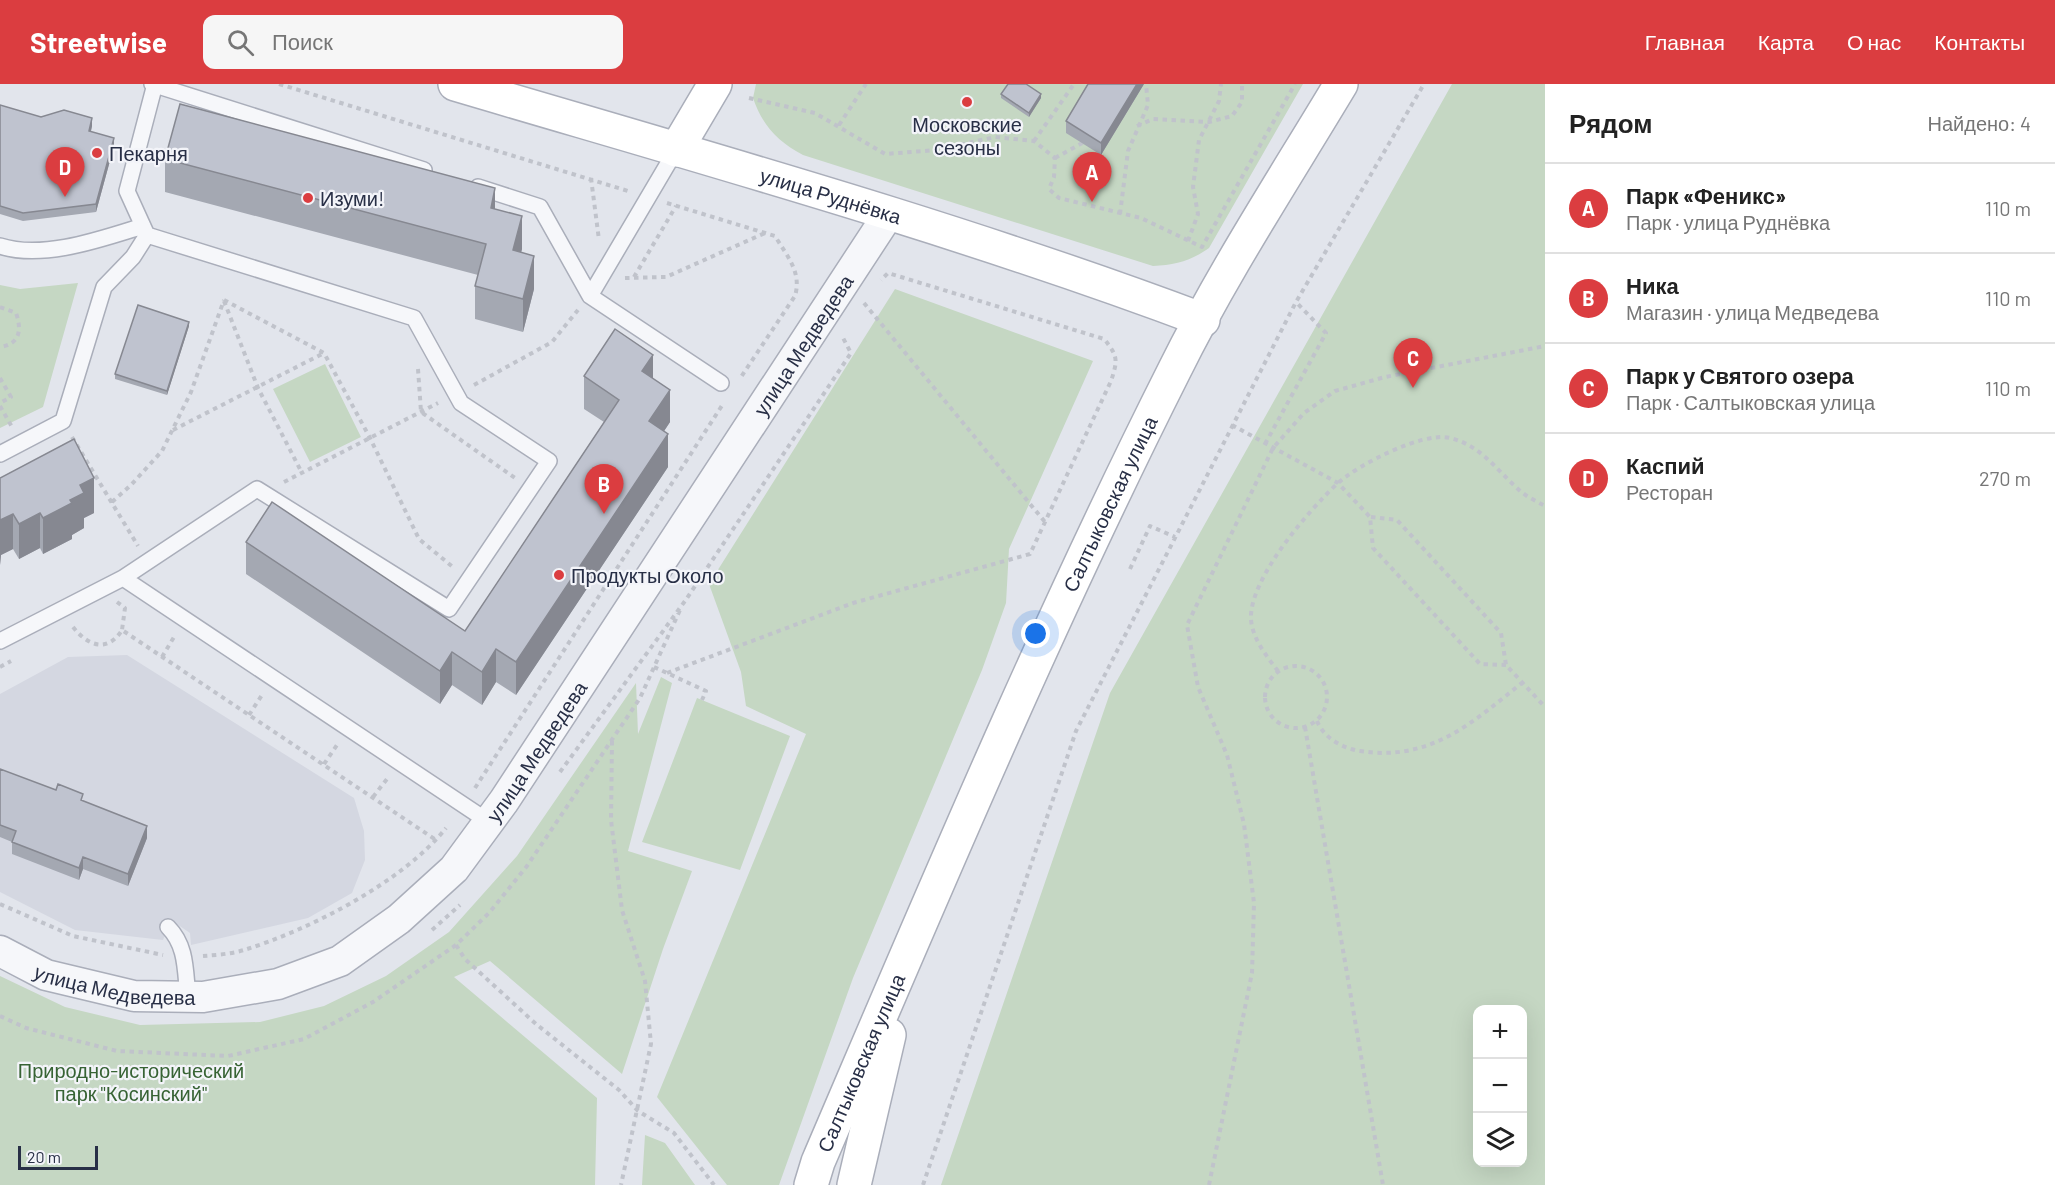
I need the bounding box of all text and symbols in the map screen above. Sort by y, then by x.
search box [203,15,623,69]
text: Streetwise [30,25,167,59]
icon: search [224,26,257,59]
text: Поиск [272,28,333,54]
text: Главная [1645,29,1725,54]
text: Карта [1758,29,1814,54]
text: О нас [1847,29,1901,54]
text: Контакты [1934,29,2025,54]
marker: Московские сезоны [960,95,974,109]
text: Рядом [1569,107,1652,138]
text: Найдено: 4 [1928,111,2031,135]
place label: Московские сезоны [912,112,1022,159]
place label: Пекарня [109,141,188,165]
marker: Пекарня [90,146,104,160]
pin: D [46,147,84,197]
pin: A [1072,152,1112,202]
street label: улица Руднёвка [757,163,905,229]
text: Парк «Феникс» [1626,182,1786,208]
place label: Изуми! [320,186,384,210]
marker: Изуми! [301,191,315,205]
text: A [1582,196,1595,220]
text: 110 m [1985,196,2031,220]
text: Парк · улица Руднёвка [1626,210,1830,234]
street label: улица Медведева [748,269,858,420]
text: Ника [1626,272,1679,298]
text: B [1582,286,1595,310]
text: 110 m [1985,286,2031,310]
text: Магазин · улица Медведева [1626,300,1879,324]
pin: C [1394,338,1432,388]
text: Парк у Святого озера [1626,362,1854,388]
text: C [1582,376,1595,400]
text: 110 m [1985,376,2031,400]
text: Парк · Салтыковская улица [1626,390,1875,414]
street label: Салтыковская улица [1057,411,1162,595]
text: Каспий [1626,452,1705,478]
pin: B [584,464,624,514]
text: D [1582,466,1595,490]
text: 270 m [1979,466,2031,490]
text: Ресторан [1626,480,1713,504]
place label: Продукты Около [571,563,724,587]
marker: Продукты Около [552,568,566,582]
your location [1021,619,1050,648]
street label: улица Медведева [481,676,592,826]
street label: улица Медведева [30,959,197,1009]
street label: Салтыковская улица [812,969,910,1156]
map controls [1473,1005,1527,1167]
button: + [1473,1005,1527,1059]
park label: Природно-исторический парк "Косинский" [18,1058,244,1105]
button: − [1473,1059,1527,1113]
button: layers [1473,1113,1527,1167]
scale bar [18,1143,98,1170]
text: 20 m [27,1147,61,1166]

